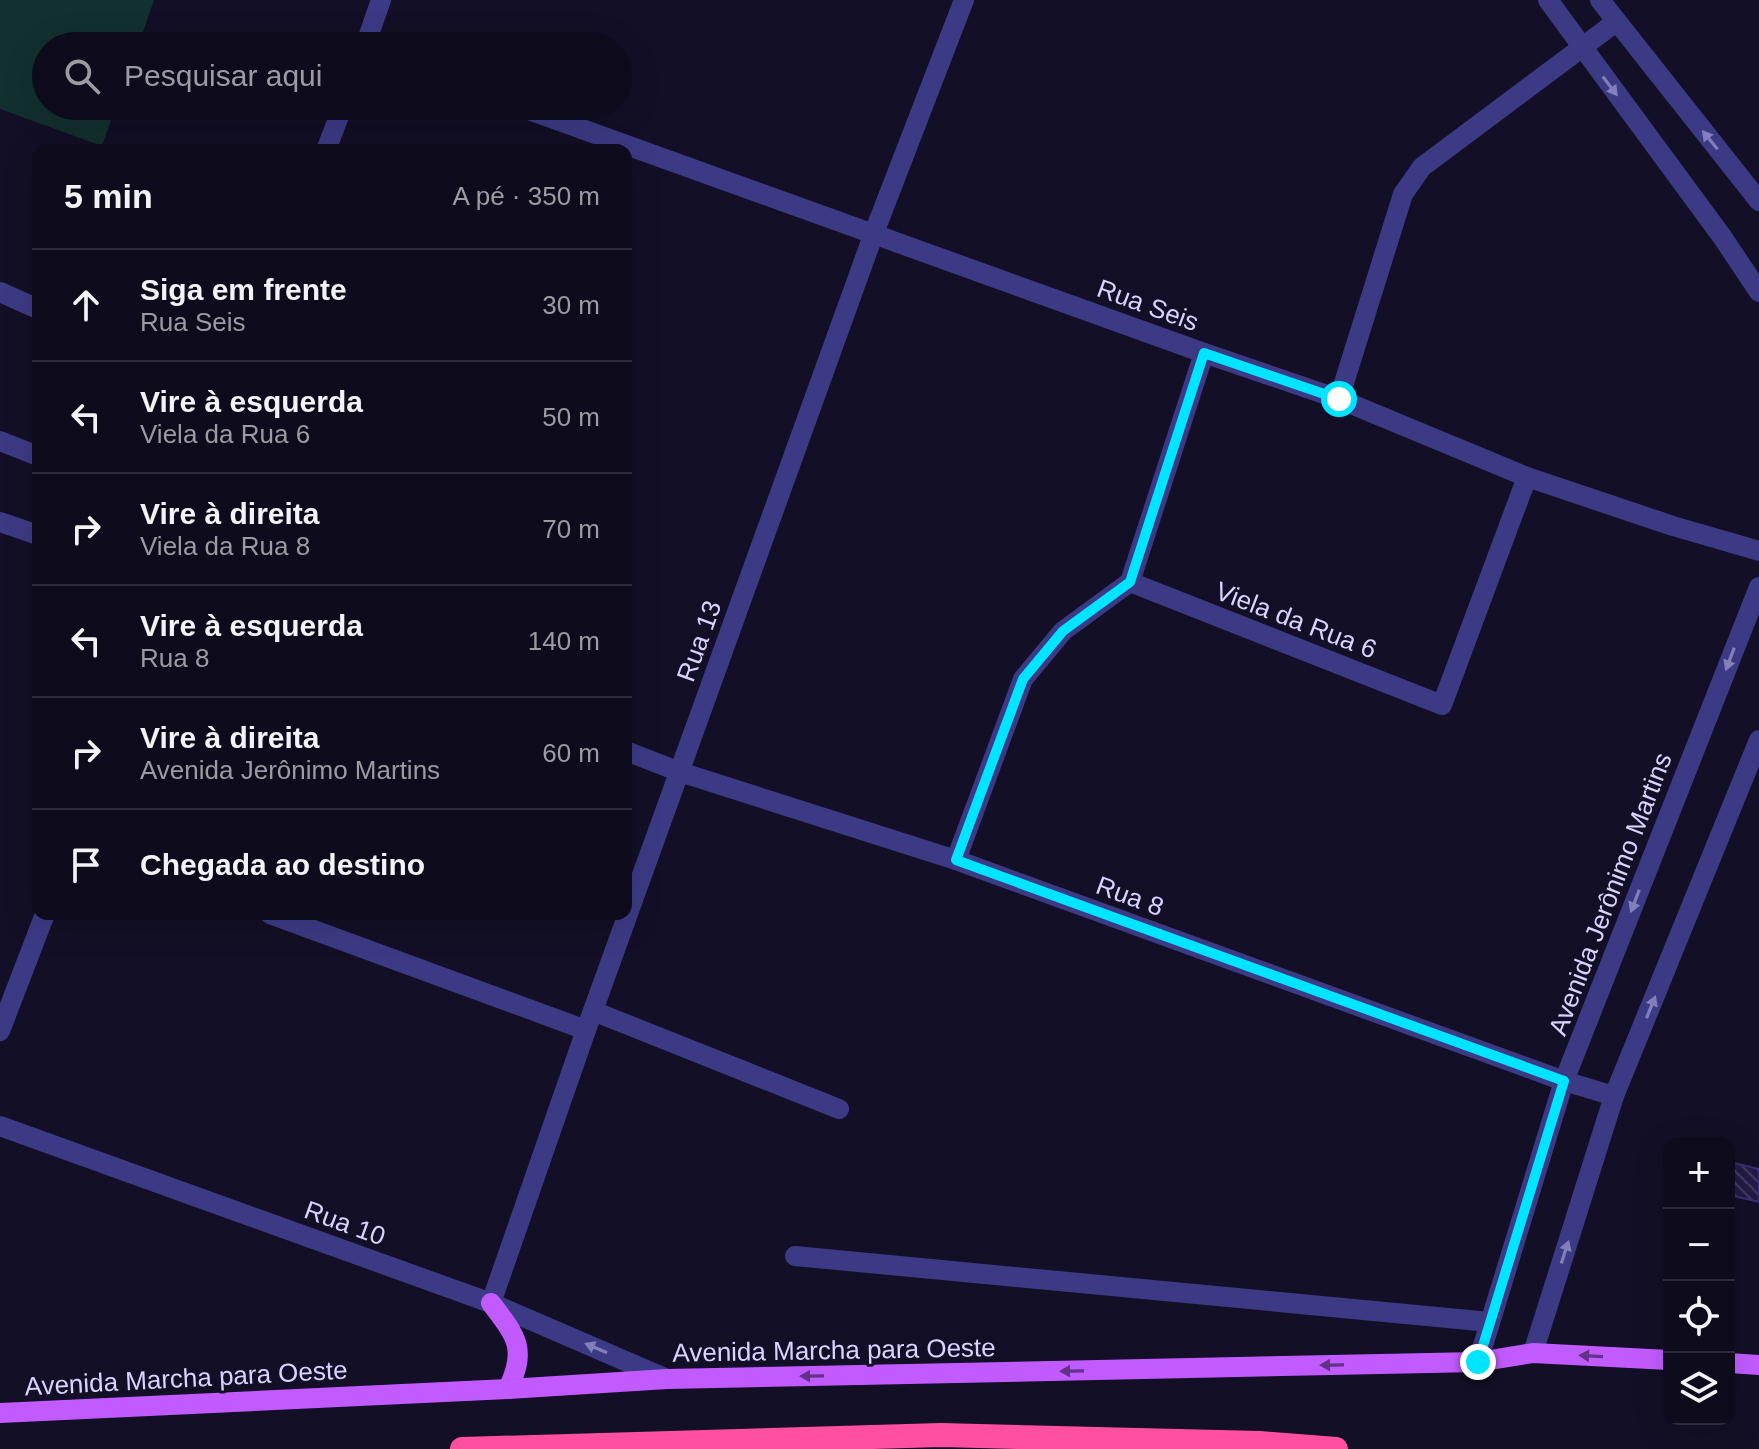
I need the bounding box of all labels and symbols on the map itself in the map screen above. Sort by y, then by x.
one-way arrow [1602,75,1618,97]
one-way arrow [1703,130,1719,150]
street label: Rua Seis [1093,273,1203,337]
route start [1321,381,1357,417]
street label: Viela da Rua 6 [1211,576,1381,664]
street label: Rua 13 [671,596,727,686]
one-way arrow [1724,647,1737,671]
street label: Avenida Jerônimo Martins [1542,749,1678,1039]
street label: Rua 8 [1092,870,1168,922]
one-way arrow [1628,889,1641,913]
one-way arrow [1644,995,1657,1019]
street label: Rua 10 [300,1195,390,1251]
one-way arrow [1559,1240,1572,1264]
street label: Avenida Marcha para Oeste [672,1332,996,1368]
one-way arrow [584,1342,608,1355]
route end [1460,1344,1496,1380]
one-way arrow [1578,1349,1603,1362]
street label: Avenida Marcha para Oeste [24,1355,348,1401]
one-way arrow [1319,1359,1344,1372]
one-way arrow [1059,1365,1084,1377]
one-way arrow [799,1370,824,1383]

